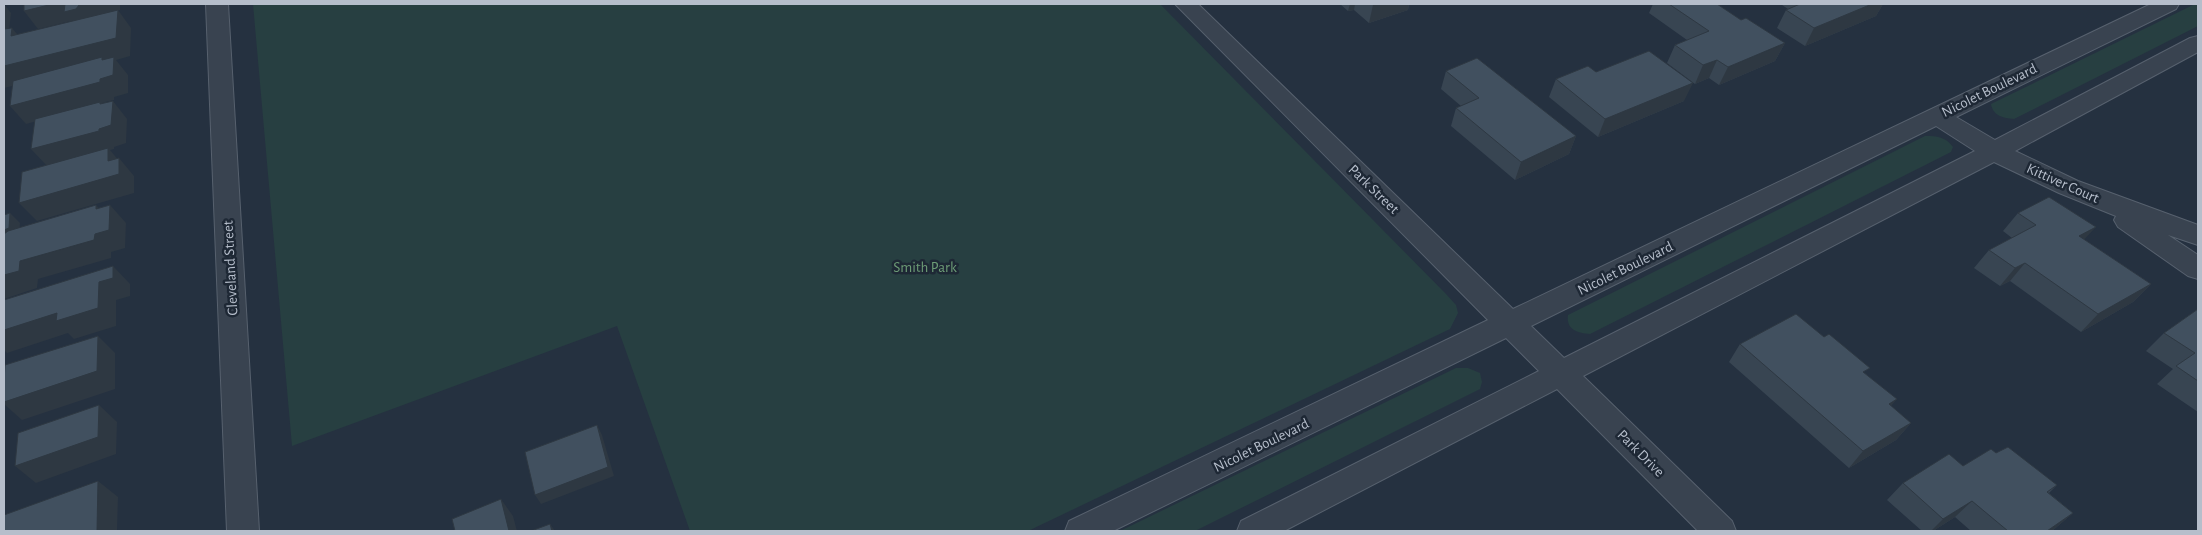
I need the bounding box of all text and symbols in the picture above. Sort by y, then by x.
street label: Nicolet Boulevard [1939,61,2039,120]
street label: Kittiver Court [2024,161,2101,206]
street label: Park Street [1346,162,1402,217]
street label: Cleveland Street [221,220,240,316]
street label: Nicolet Boulevard [1575,239,1675,298]
park label: Smith Park [893,260,957,275]
street label: Nicolet Boulevard [1211,416,1311,475]
street label: Park Drive [1614,427,1667,480]

